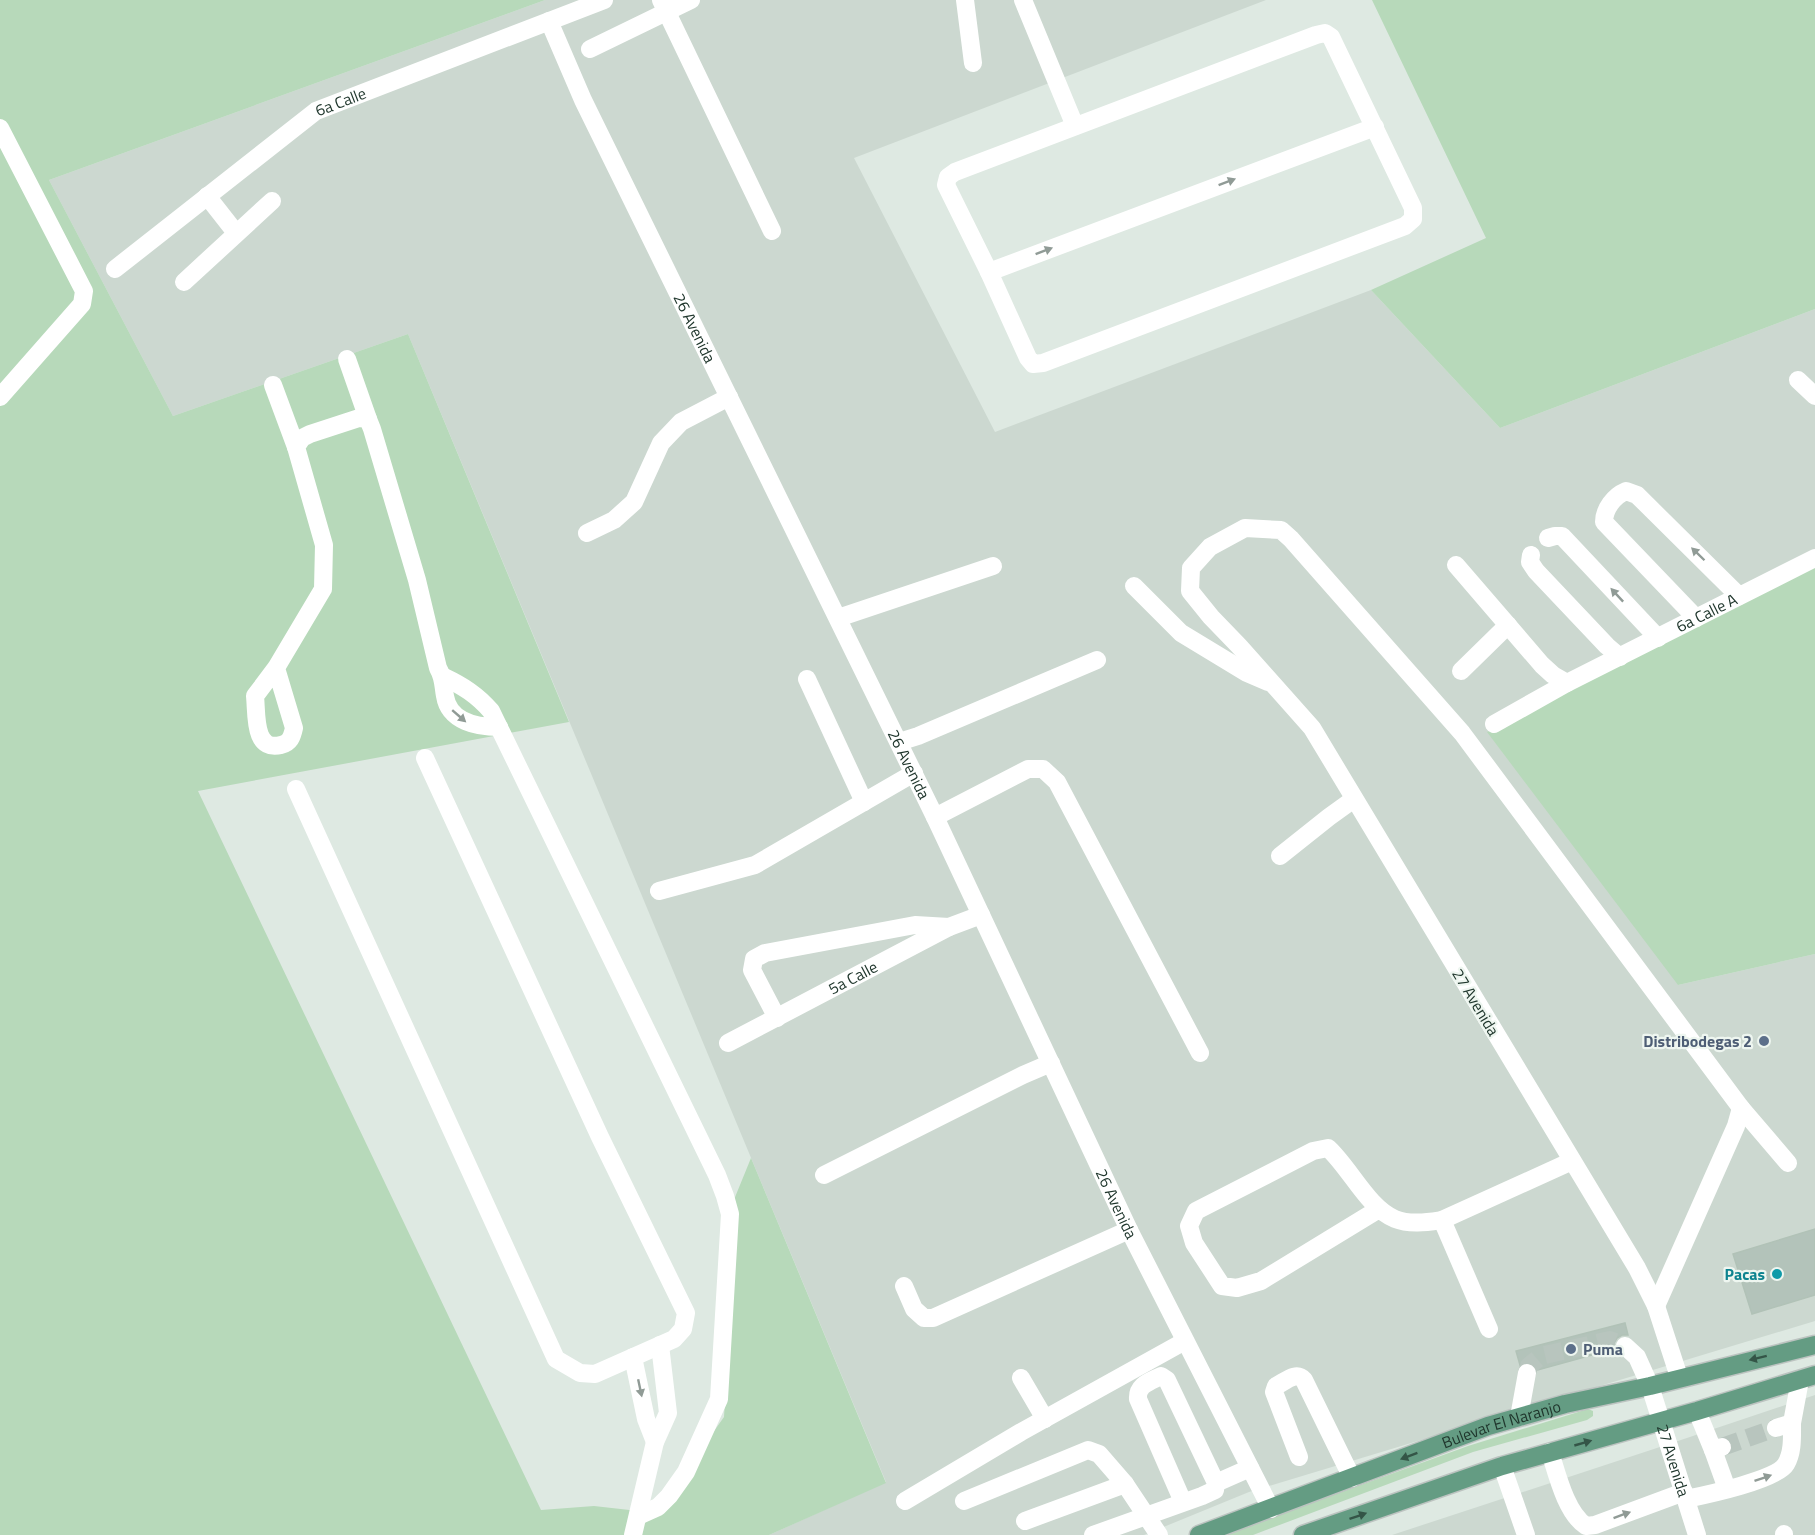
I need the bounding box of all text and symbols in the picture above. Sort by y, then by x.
street label: 6a Calle [312,81,370,122]
one-way arrow [1218,177,1236,187]
one-way arrow [1035,246,1053,256]
street label: 26 Avenida [668,289,722,367]
one-way arrow [1691,548,1705,562]
street label: 6a Calle A [1672,587,1742,638]
one-way arrow [1610,588,1624,603]
one-way arrow [451,709,466,722]
street label: 26 Avenida [882,725,936,803]
street label: 5a Calle [824,955,882,1000]
street label: 27 Avenida [1446,964,1506,1040]
place label: Distribodegas 2 [1643,1029,1752,1053]
marker: Distribodegas 2 [1757,1034,1771,1048]
street label: 26 Avenida [1090,1165,1144,1243]
place label: Pacas [1725,1262,1765,1286]
marker: Pacas [1770,1267,1784,1281]
place label: Puma [1583,1337,1623,1361]
marker: Puma [1564,1342,1578,1356]
one-way arrow [1749,1354,1767,1364]
one-way arrow [635,1378,645,1397]
street label: Bulevar El Naranjo [1438,1394,1563,1454]
street label: 27 Avenida [1651,1421,1696,1500]
one-way arrow [1574,1438,1592,1447]
one-way arrow [1400,1452,1418,1461]
one-way arrow [1754,1473,1772,1482]
one-way arrow [1349,1510,1367,1520]
one-way arrow [1613,1510,1631,1520]

